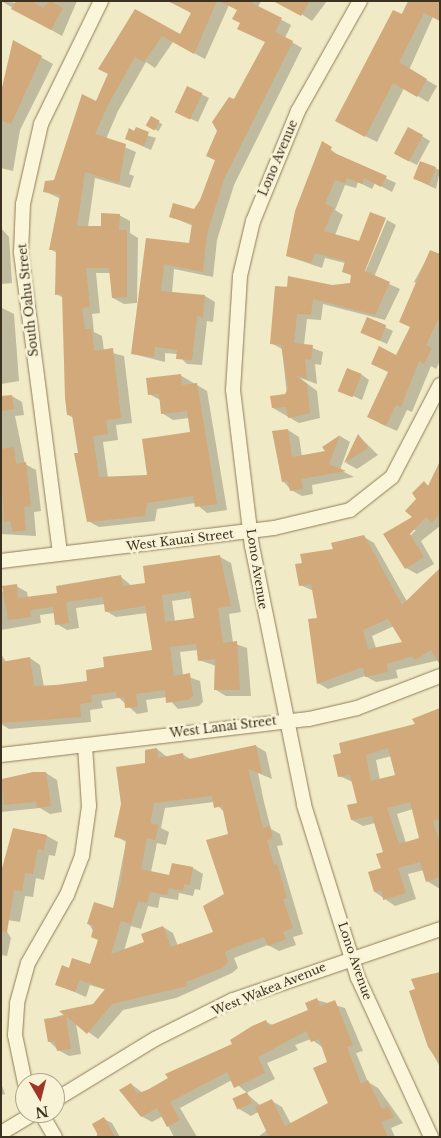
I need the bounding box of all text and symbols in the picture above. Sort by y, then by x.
street label: Lono Avenue [255,118,301,198]
street label: South Oahu Street [15,243,41,357]
street label: West Kauai Street [126,526,234,554]
street label: Lono Avenue [243,527,271,611]
street label: West Lanai Street [169,713,277,741]
street label: Lono Avenue [335,920,375,1002]
street label: West Wakea Avenue [209,959,329,1019]
north arrow [15,1073,65,1123]
text: N [34,1102,50,1122]

